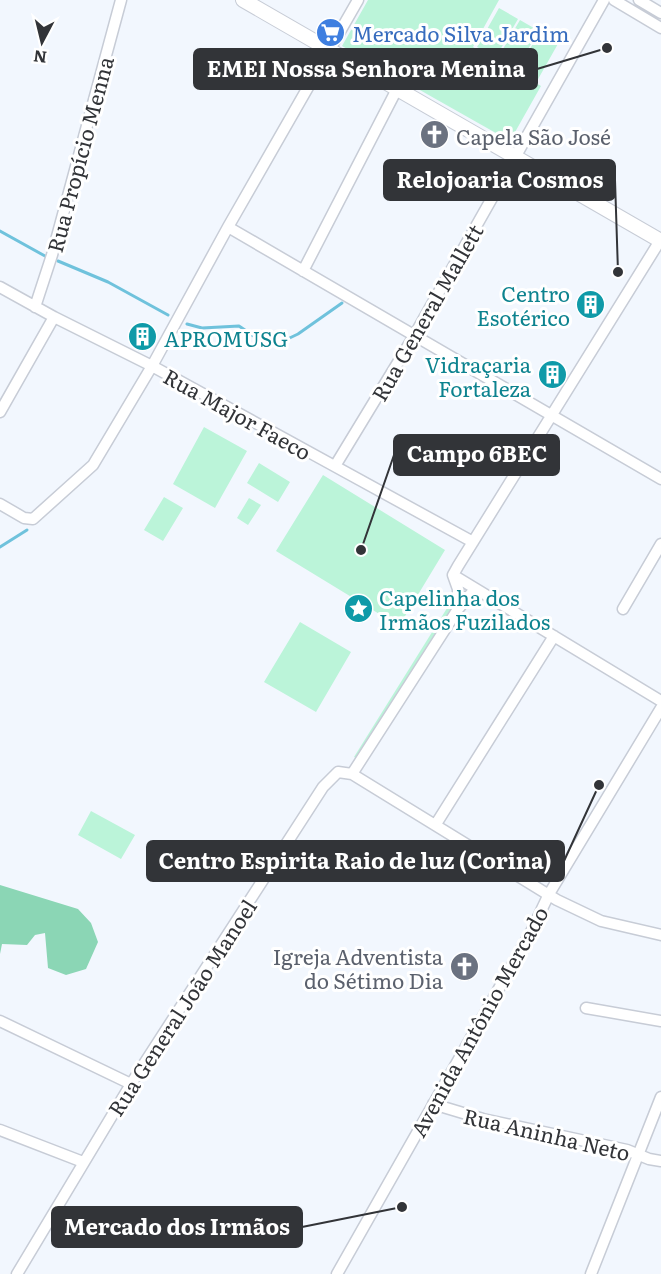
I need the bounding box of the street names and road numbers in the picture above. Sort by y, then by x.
street label: Rua Propício Menna [38,52,120,255]
street label: Rua General Mallett [363,217,490,406]
street label: Rua Major Faeco [159,360,317,466]
street label: Rua General João Manoel [99,893,263,1121]
street label: Avenida Antônio Mercado [402,900,554,1142]
street label: Rua Aninha Neto [461,1099,633,1167]

